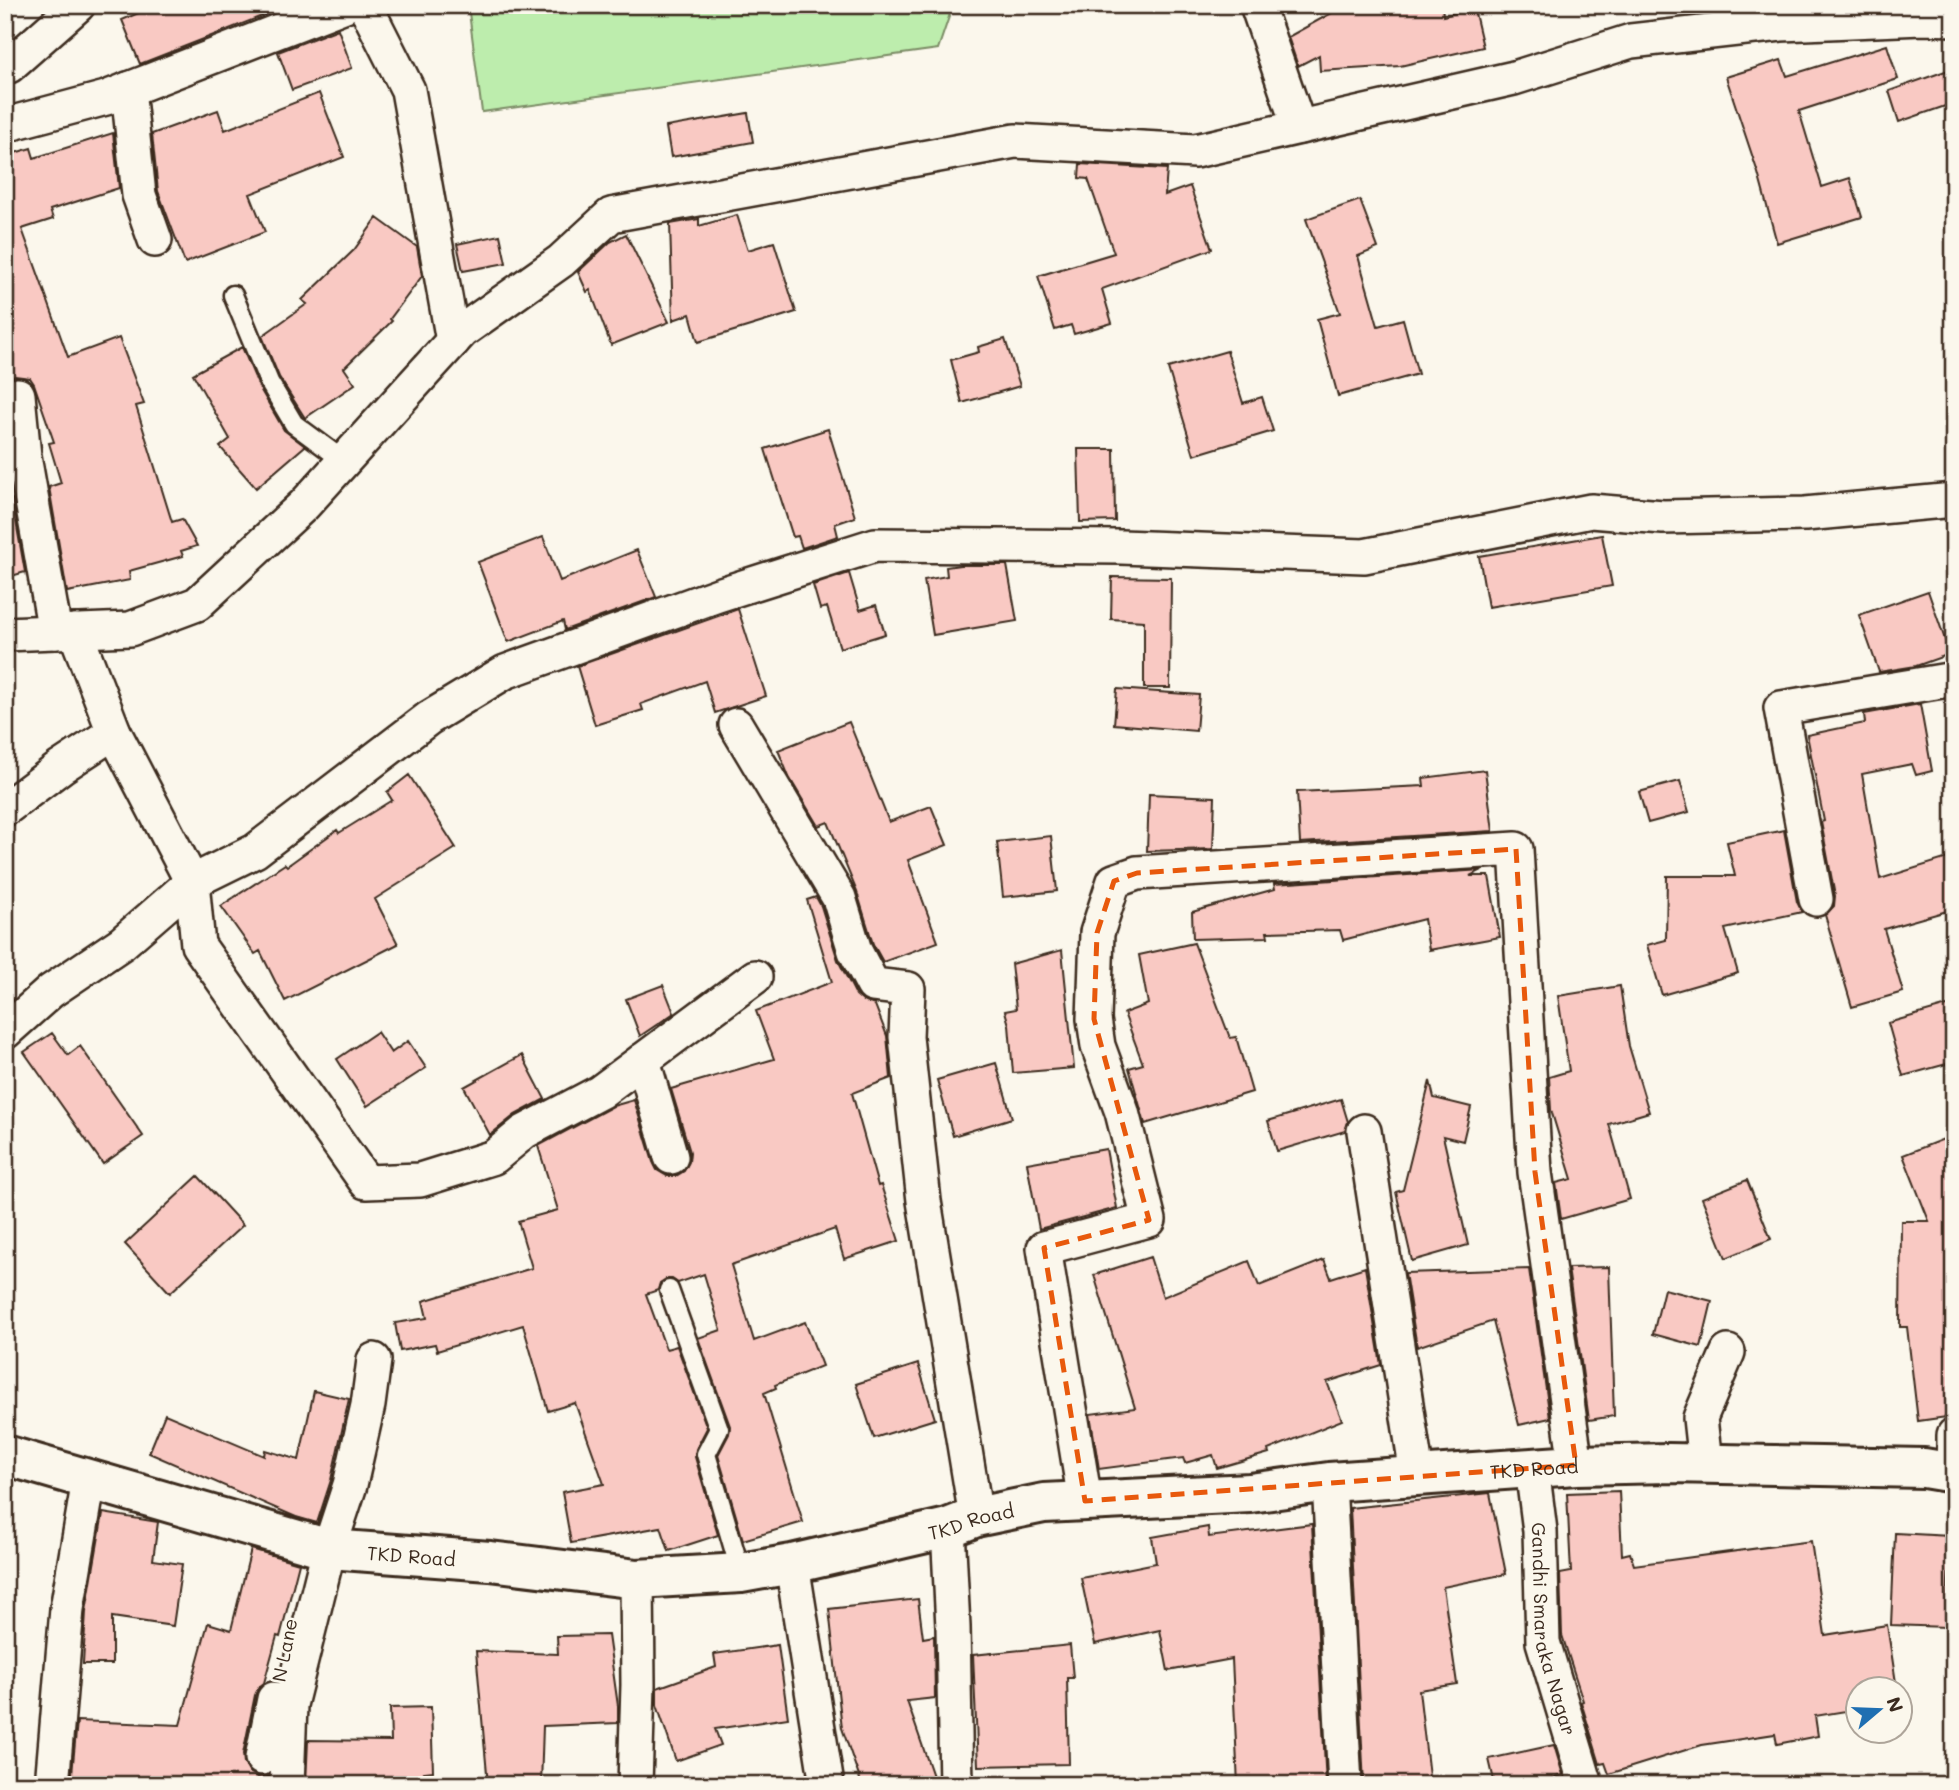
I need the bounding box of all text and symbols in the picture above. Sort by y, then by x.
street label: TKD Road [1489,1452,1579,1483]
street label: TKD Road [925,1497,1016,1545]
street label: Gandhi Smaraka Nagar [1526,1521,1583,1738]
street label: TKD Road [366,1539,457,1571]
street label: N Lane [266,1616,302,1684]
north arrow [1843,1674,1913,1744]
text: N [1881,1693,1910,1715]

